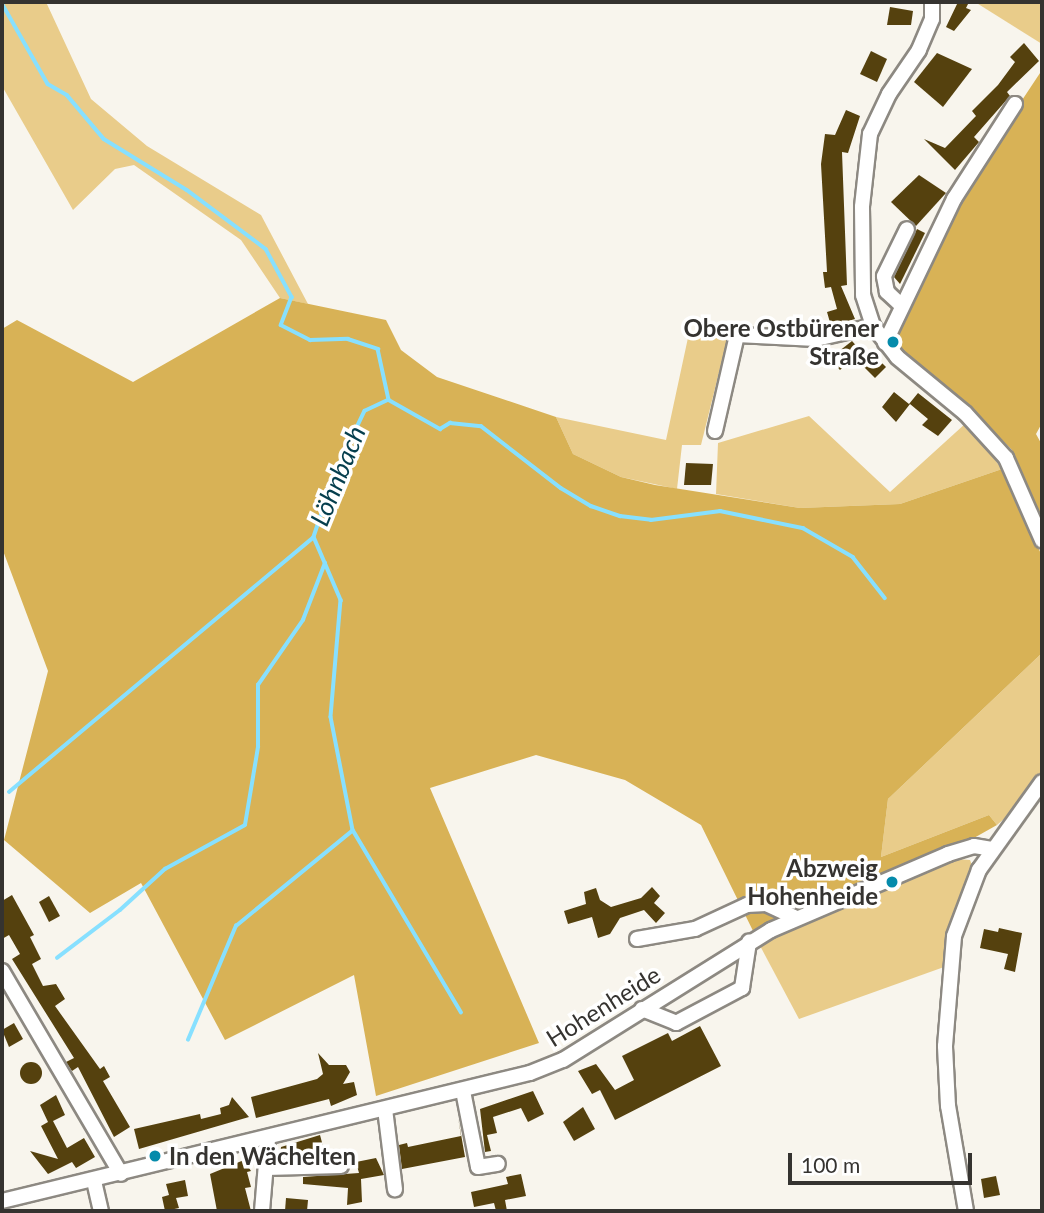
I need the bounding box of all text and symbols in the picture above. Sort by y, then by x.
place label: Obere Ostbürener Straße [684,314,879,370]
marker: Obere Ostbürener Straße [885,334,901,350]
water label: Löhnbach [304,421,372,531]
place label: Abzweig Hohenheide [747,854,878,910]
marker: Abzweig Hohenheide [884,874,900,890]
street label: Hohenheide [541,960,665,1052]
scale bar [792,1140,976,1184]
place label: In den Wächelten [169,1142,356,1170]
marker: In den Wächelten [147,1148,163,1164]
text: 100 m [801,1152,860,1177]

